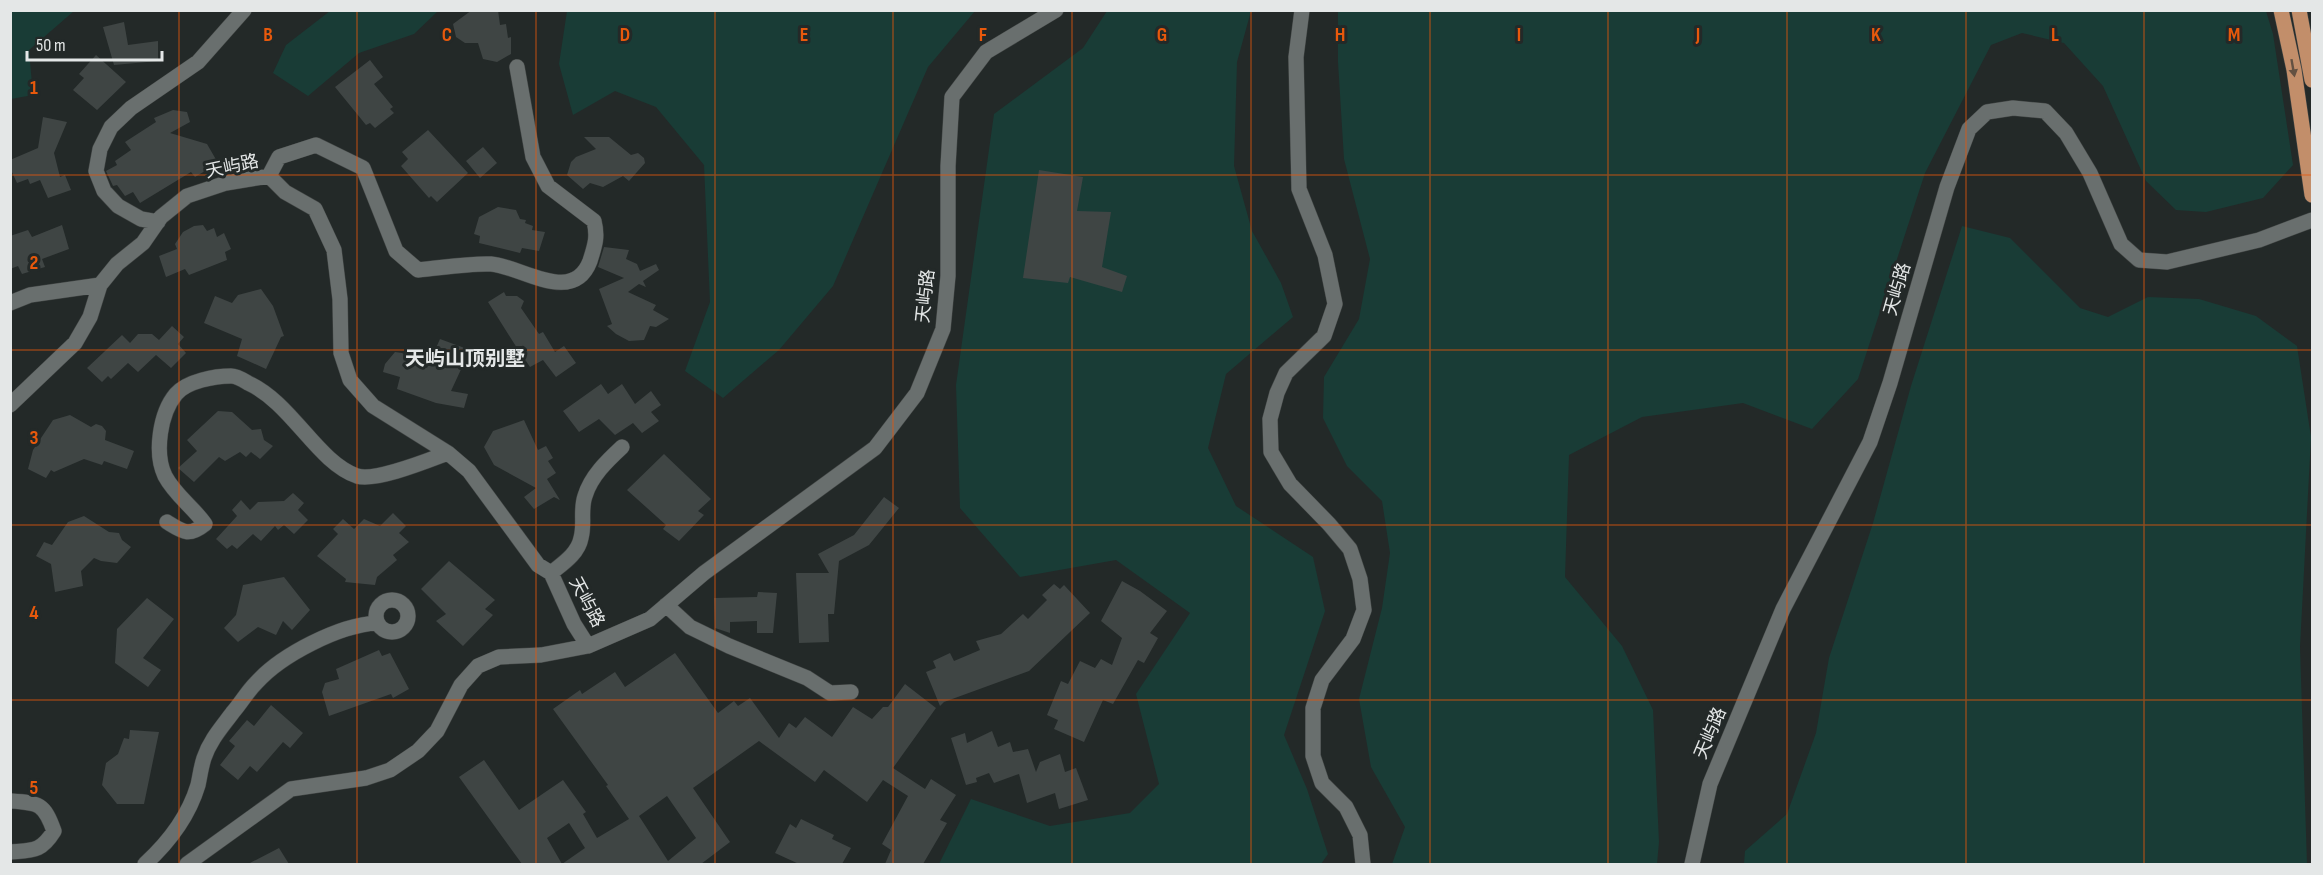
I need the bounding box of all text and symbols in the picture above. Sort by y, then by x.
text: B [263,23,273,47]
text: C [442,23,452,47]
text: D [620,23,630,47]
text: E [800,23,808,47]
text: F [979,23,987,47]
text: G [1157,23,1167,47]
text: H [1335,23,1345,47]
text: I [1517,23,1521,47]
text: J [1695,23,1700,47]
text: K [1871,23,1881,47]
text: L [2051,23,2059,47]
text: M [2228,23,2240,47]
scale bar [27,24,162,62]
text: 50 m [36,35,66,56]
one-way arrow [2289,59,2298,78]
text: 1 [30,76,38,100]
street label: 天屿路 [204,151,261,182]
text: 2 [30,251,38,275]
street label: 天屿路 [1880,260,1915,318]
street label: 天屿路 [912,268,939,324]
district label: 天屿山顶别墅 [405,347,525,371]
text: 3 [30,426,39,450]
street label: 天屿路 [565,573,609,631]
text: 4 [29,601,39,625]
street label: 天屿路 [1690,704,1731,762]
text: 5 [30,776,39,800]

